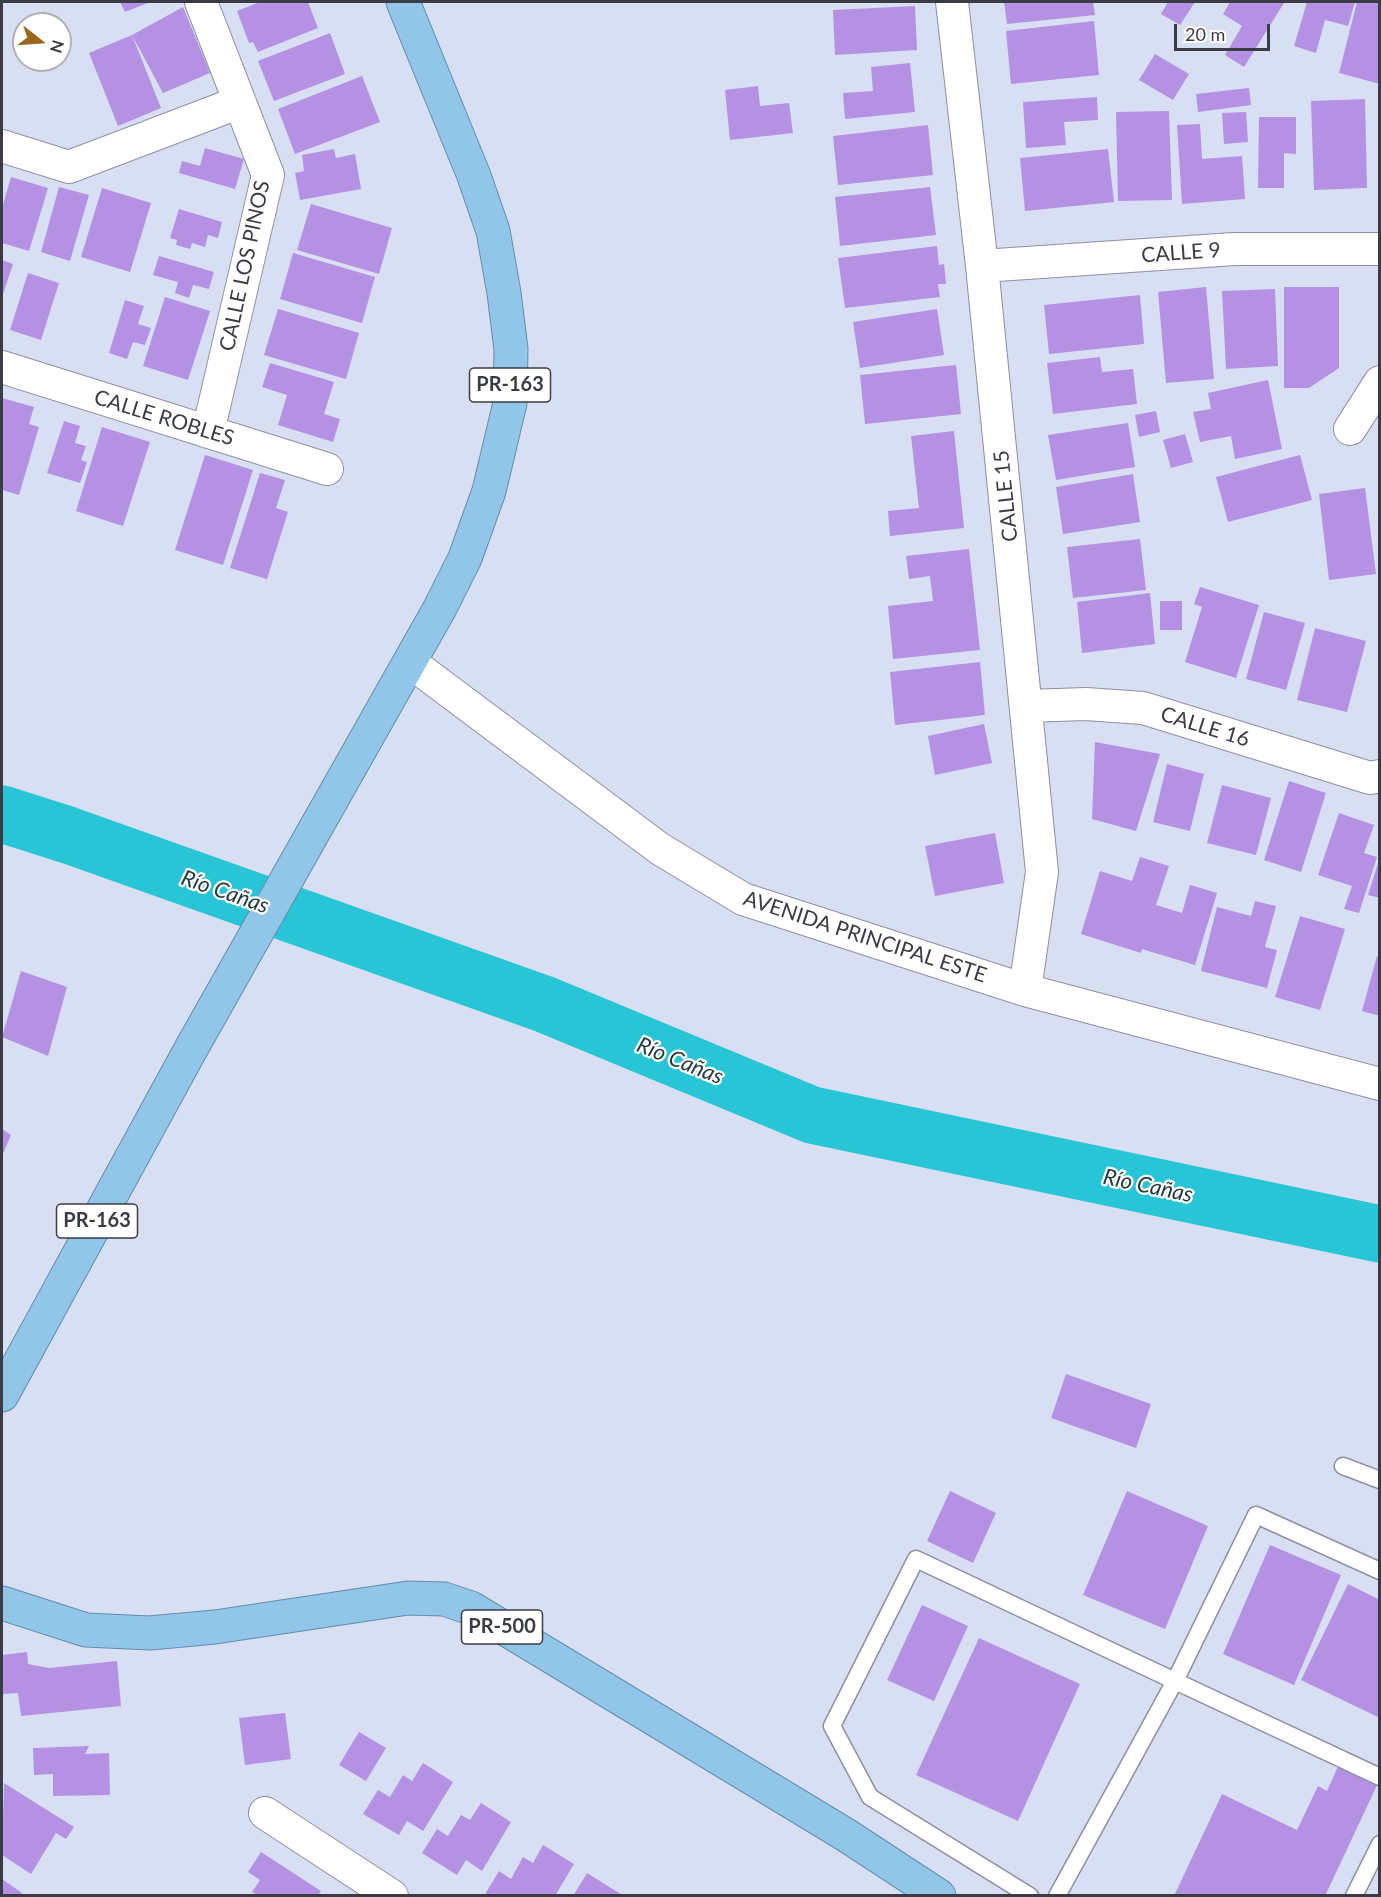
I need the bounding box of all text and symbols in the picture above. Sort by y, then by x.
north arrow [12,12,72,72]
scale bar [1177,12,1273,50]
text: 20 m [1185,23,1225,45]
text: N [47,38,69,55]
street label: CALLE LOS PINOS [215,178,275,354]
street label: CALLE 9 [1140,238,1222,268]
road number: PR-163 [470,368,550,402]
street label: CALLE ROBLES [91,385,237,451]
street label: CALLE 15 [989,449,1023,543]
street label: CALLE 16 [1157,702,1253,752]
water label: Río Cañas [178,865,272,919]
street label: AVENIDA PRINCIPAL ESTE [740,886,990,988]
water label: Río Cañas [633,1032,727,1090]
water label: Río Cañas [1101,1164,1195,1208]
road number: PR-163 [57,1204,138,1238]
road number: PR-500 [462,1610,542,1644]

